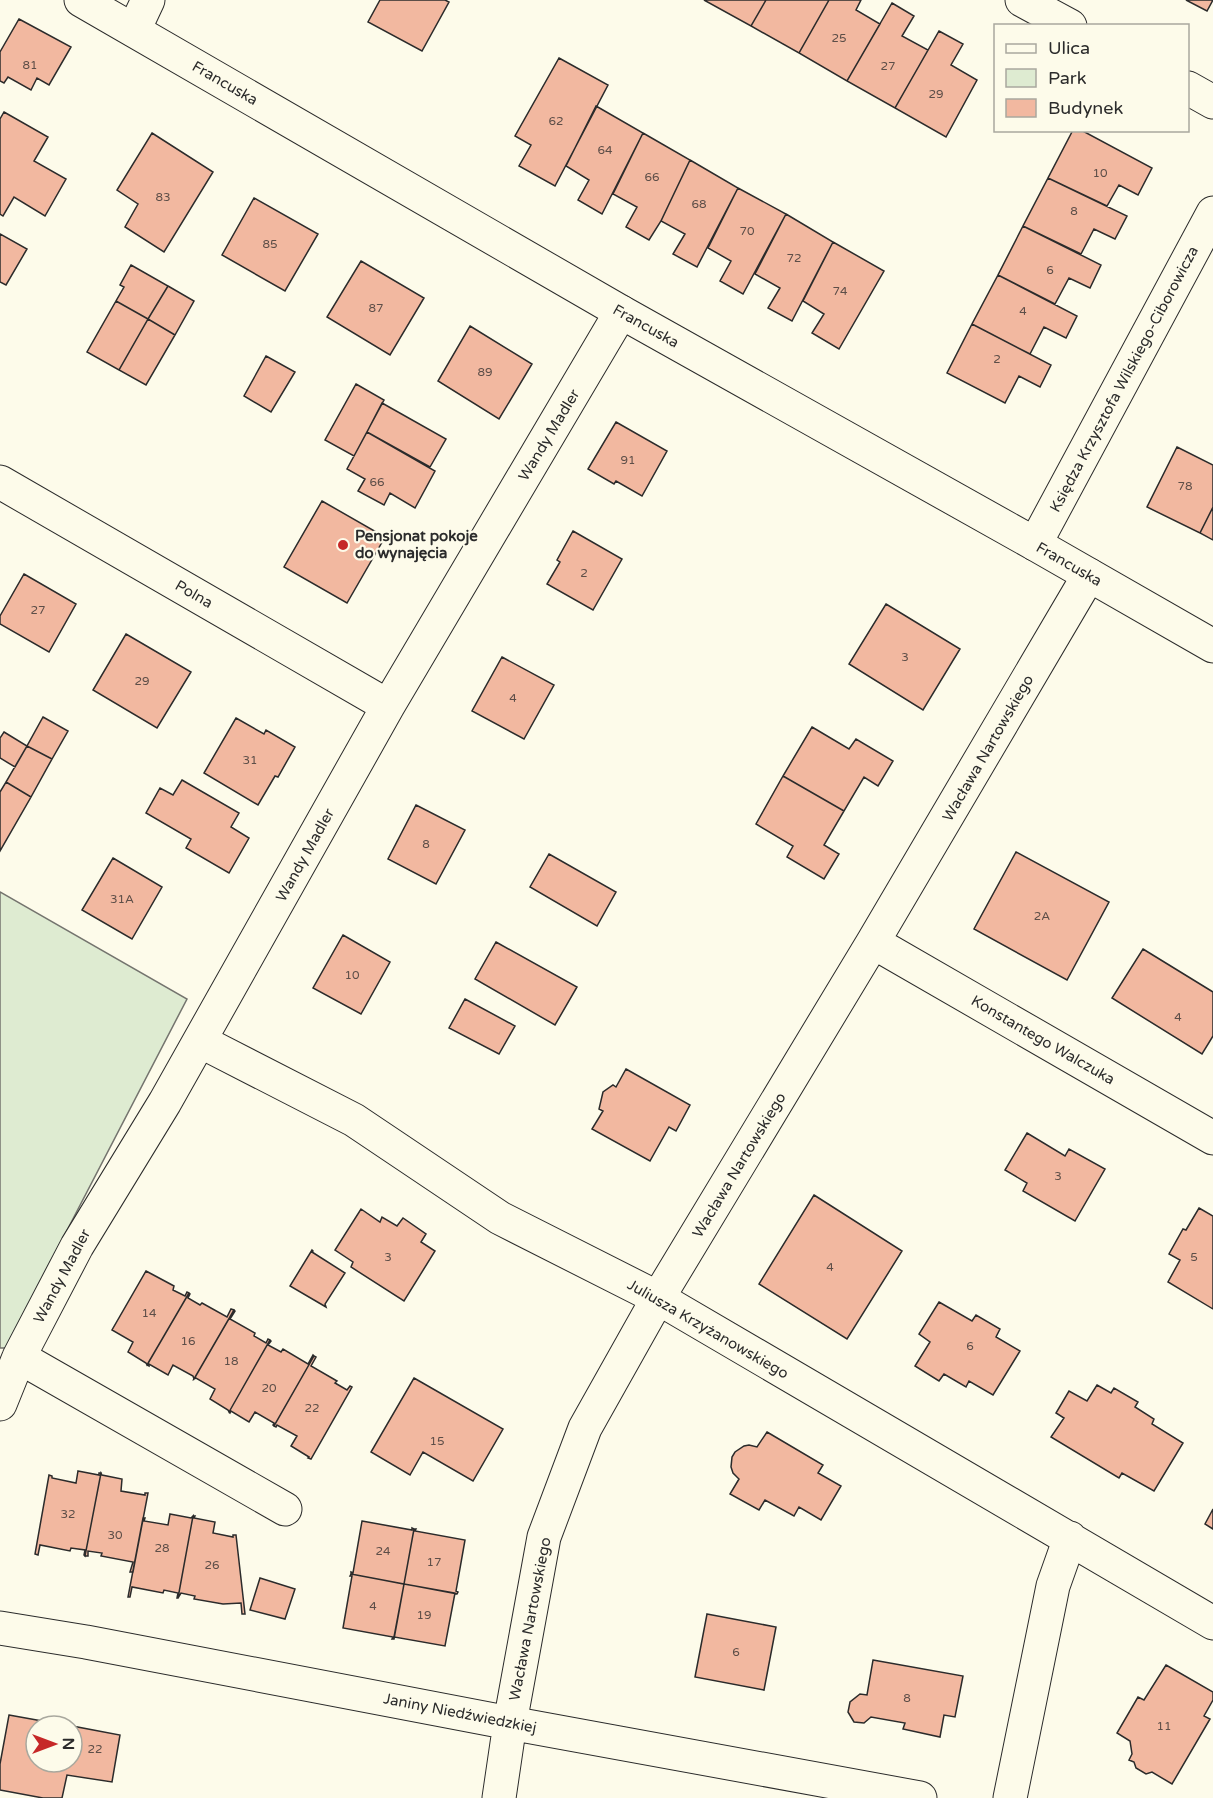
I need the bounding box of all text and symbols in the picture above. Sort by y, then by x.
legend [994,24,1189,132]
house number: 25 [831,31,847,45]
text: Ulica [1048,37,1090,59]
street label: Francuska [189,57,261,109]
house number: 81 [22,58,38,72]
house number: 27 [880,59,896,73]
text: Park [1048,67,1087,89]
house number: 29 [928,87,944,101]
text: Budynek [1048,97,1123,119]
house number: 62 [548,114,564,128]
house number: 64 [597,143,613,157]
house number: 10 [1092,166,1108,180]
house number: 66 [644,170,660,184]
house number: 83 [155,190,171,204]
house number: 68 [691,197,707,211]
house number: 8 [1070,204,1078,218]
house number: 70 [739,224,755,238]
house number: 85 [262,237,278,251]
street label: Księdza Krzysztofa Wilskiego-Ciborowicza [1046,243,1202,515]
house number: 72 [786,251,802,265]
house number: 6 [1046,263,1054,277]
house number: 74 [832,284,848,298]
street label: Francuska [610,300,682,352]
house number: 87 [368,301,384,315]
house number: 4 [1019,304,1027,318]
house number: 2 [993,352,1001,366]
house number: 89 [477,365,493,379]
street label: Wandy Madler [515,386,584,484]
house number: 91 [620,453,636,467]
house number: 66 [369,475,385,489]
house number: 78 [1177,479,1193,493]
place label: Pensjonat pokoje do wynajęcia [355,527,478,563]
marker: Pensjonat pokoje do wynajęcia [336,538,350,552]
street label: Francuska [1033,538,1105,590]
house number: 2 [580,566,588,580]
street label: Polna [172,576,216,612]
house number: 27 [30,603,46,617]
house number: 3 [901,650,909,664]
street label: Wacława Nartowskiego [939,672,1037,824]
house number: 29 [134,674,150,688]
house number: 4 [509,691,517,705]
house number: 31 [242,753,258,767]
street label: Wandy Madler [272,805,338,905]
house number: 8 [422,837,430,851]
house number: 31A [110,892,134,906]
house number: 2A [1034,909,1050,923]
house number: 10 [344,968,360,982]
street label: Konstantego Walczuka [968,991,1118,1089]
house number: 4 [1174,1010,1182,1024]
street label: Wacława Nartowskiego [688,1089,790,1241]
house number: 3 [1054,1169,1062,1183]
street label: Wandy Madler [30,1226,94,1326]
house number: 3 [384,1250,392,1264]
house number: 5 [1190,1250,1198,1264]
house number: 4 [826,1260,834,1274]
street label: Juliusza Krzyżanowskiego [624,1275,792,1383]
house number: 14 [141,1306,157,1320]
house number: 16 [180,1334,196,1348]
house number: 6 [966,1339,974,1353]
house number: 18 [223,1354,239,1368]
house number: 20 [261,1381,277,1395]
house number: 22 [304,1401,320,1415]
house number: 15 [429,1434,445,1448]
house number: 32 [60,1507,76,1521]
house number: 30 [107,1528,123,1542]
street label: Wacława Nartowskiego [505,1536,555,1702]
house number: 28 [154,1541,170,1555]
house number: 24 [375,1544,391,1558]
house number: 17 [426,1555,442,1569]
house number: 26 [204,1558,220,1572]
house number: 4 [369,1599,377,1613]
house number: 19 [416,1608,432,1622]
house number: 6 [732,1645,740,1659]
street label: Janiny Niedźwiedzkiej [382,1689,538,1737]
house number: 8 [903,1691,911,1705]
north arrow [24,1714,84,1774]
house number: 11 [1156,1719,1172,1733]
text: N [58,1738,78,1750]
house number: 22 [87,1742,103,1756]

